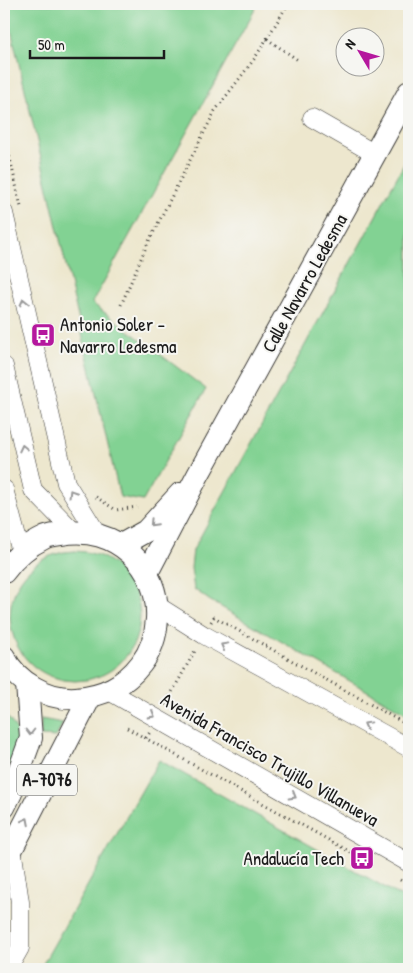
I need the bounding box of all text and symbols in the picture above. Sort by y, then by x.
scale bar [30,28,164,60]
north arrow [336,28,386,78]
text: 50 m [38,34,65,55]
text: N [340,34,359,52]
street label: Calle Navarro Ledesma [255,209,353,357]
one-way arrow [19,298,30,307]
place label: Antonio Soler - Navarro Ledesma [60,311,177,359]
bus stop icon: Antonio Soler - Navarro Ledesma [30,322,56,348]
one-way arrow [18,444,29,453]
one-way arrow [69,490,78,499]
one-way arrow [150,517,159,526]
one-way arrow [220,643,229,653]
street label: Avenida Francisco Trujillo Villanueva [156,686,384,832]
one-way arrow [146,709,155,719]
one-way arrow [363,721,372,731]
one-way arrow [25,729,35,737]
road number: A-7076 [17,764,77,796]
one-way arrow [287,790,296,800]
one-way arrow [20,817,30,826]
place label: Andalucía Tech [243,845,344,871]
bus stop icon: Andalucía Tech [349,845,375,871]

